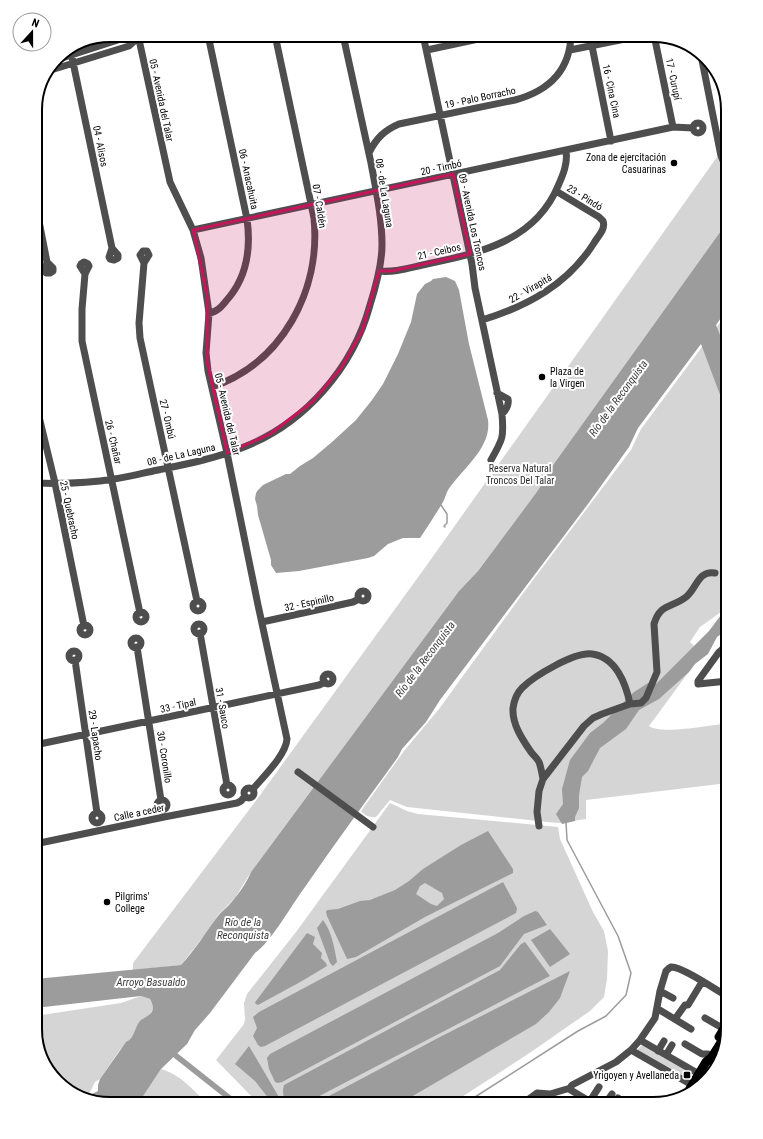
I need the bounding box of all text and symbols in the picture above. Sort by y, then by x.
north arrow [12,12,52,52]
text: N [30,16,41,30]
street label: 17 - Curupí [664,57,683,102]
street label: 05 - Avenida del Talar [147,58,176,142]
street label: 16 - Cina Cina [600,63,623,119]
street label: 19 - Palo Borracho [444,85,517,110]
street label: 04 - Alisos [91,125,110,168]
street label: 06 - Anacahuita [237,148,260,211]
place label: Zona de ejercitación Casuarinas [586,152,666,175]
street label: 08 - de La Laguna [374,158,395,229]
street label: 20 - Timbó [420,158,463,177]
marker: Zona de ejercitación Casuarinas [669,158,679,168]
street label: 09 - Avenida Los Troncos [457,173,488,272]
street label: 23 - Pindó [565,182,604,213]
street label: 07 - Caldén [311,183,328,229]
street label: 21 - Ceibos [416,241,462,262]
street label: 22 - Virapitá [507,272,554,305]
water label: Río de la Reconquista [586,358,650,439]
place label: Plaza de la Virgen [550,366,585,389]
street label: 05 - Avenida del Talar [213,372,242,456]
marker: Plaza de la Virgen [537,372,547,382]
street label: 27 - Ombú [158,398,177,440]
street label: 26 - Chañar [103,419,124,465]
street label: 08 - de La Laguna [146,441,216,468]
park label: Reserva Natural Troncos Del Talar [486,463,554,486]
street label: 25 - Quebracho [58,480,81,540]
street label: 32 - Espinillo [283,592,335,613]
water label: Río de la Reconquista [393,619,458,700]
street label: 31 - Sauco [213,687,232,729]
street label: 33 - Tipal [159,696,197,715]
street label: 29 - Lapacho [87,709,104,761]
street label: 30 - Coronillo [155,730,174,784]
street label: Calle a ceder [113,802,165,823]
place label: Pilgrims' College [115,891,149,914]
marker: Pilgrims' College [102,897,112,907]
water label: Río de la Reconquista [217,916,269,942]
water label: Arroyo Basualdo [115,976,186,989]
place label: Yrigoyen y Avellaneda [593,1070,679,1081]
marker: Yrigoyen y Avellaneda [682,1070,692,1080]

